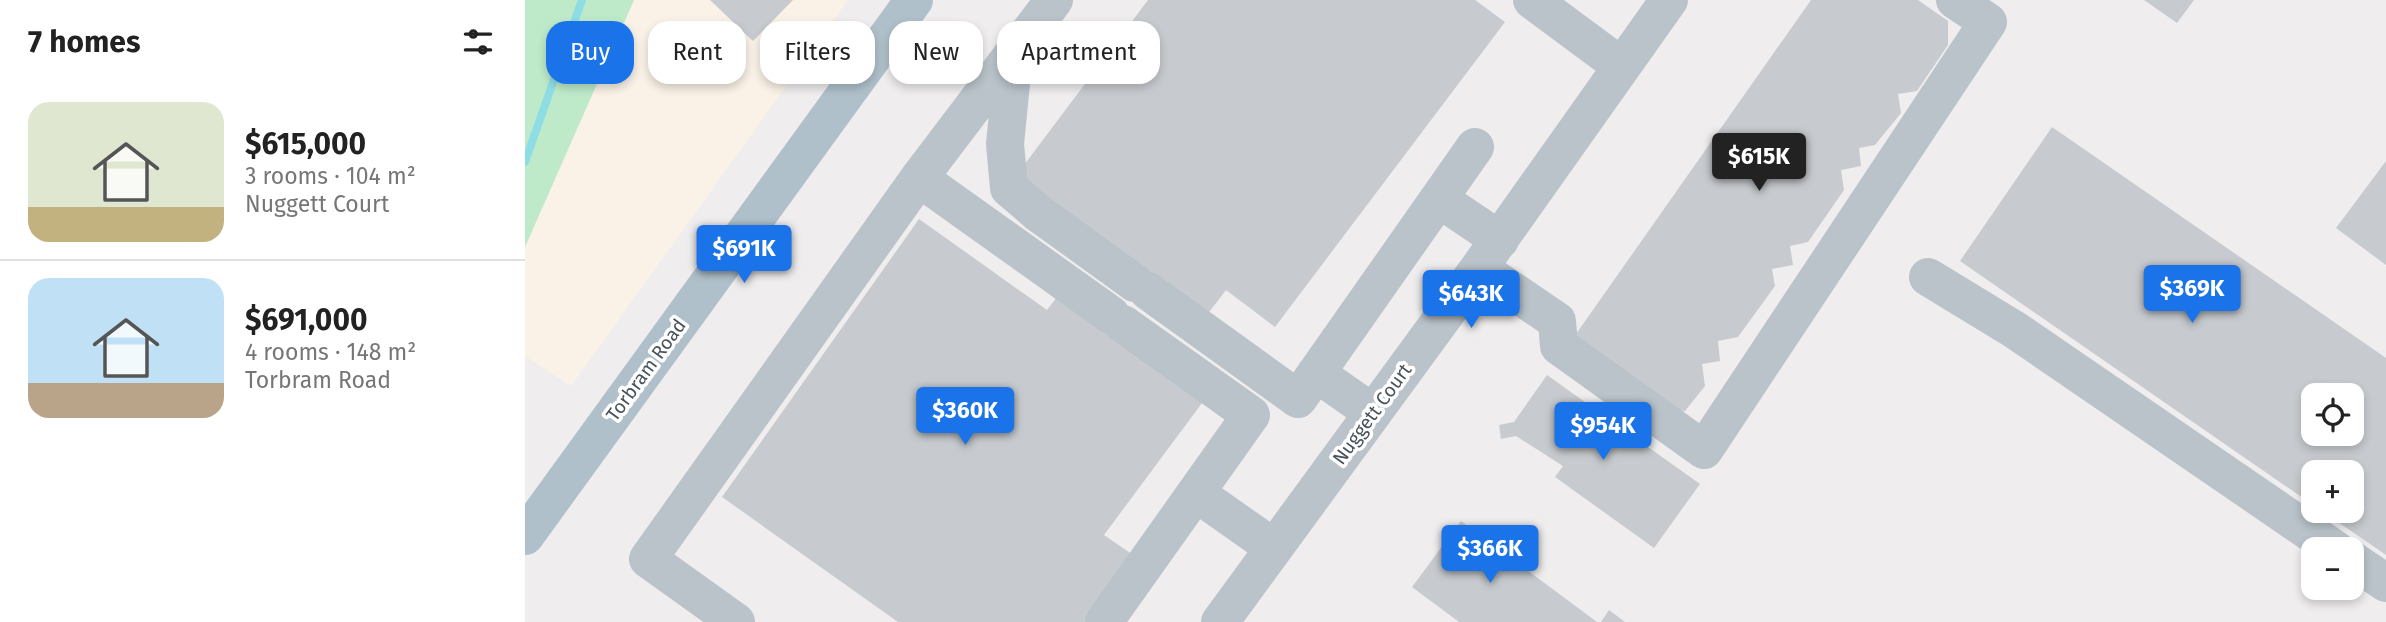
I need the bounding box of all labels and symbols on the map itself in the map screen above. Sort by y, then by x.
pin: $615K [1710,134,1808,193]
pin: $691K [695,226,793,285]
pin: $369K [2143,266,2241,325]
pin: $643K [1422,270,1520,330]
street label: Torbram Road [601,314,691,426]
street label: Nuggett Court [1328,359,1416,469]
pin: $360K [916,388,1014,447]
pin: $954K [1554,402,1652,462]
pin: $366K [1441,526,1539,585]

